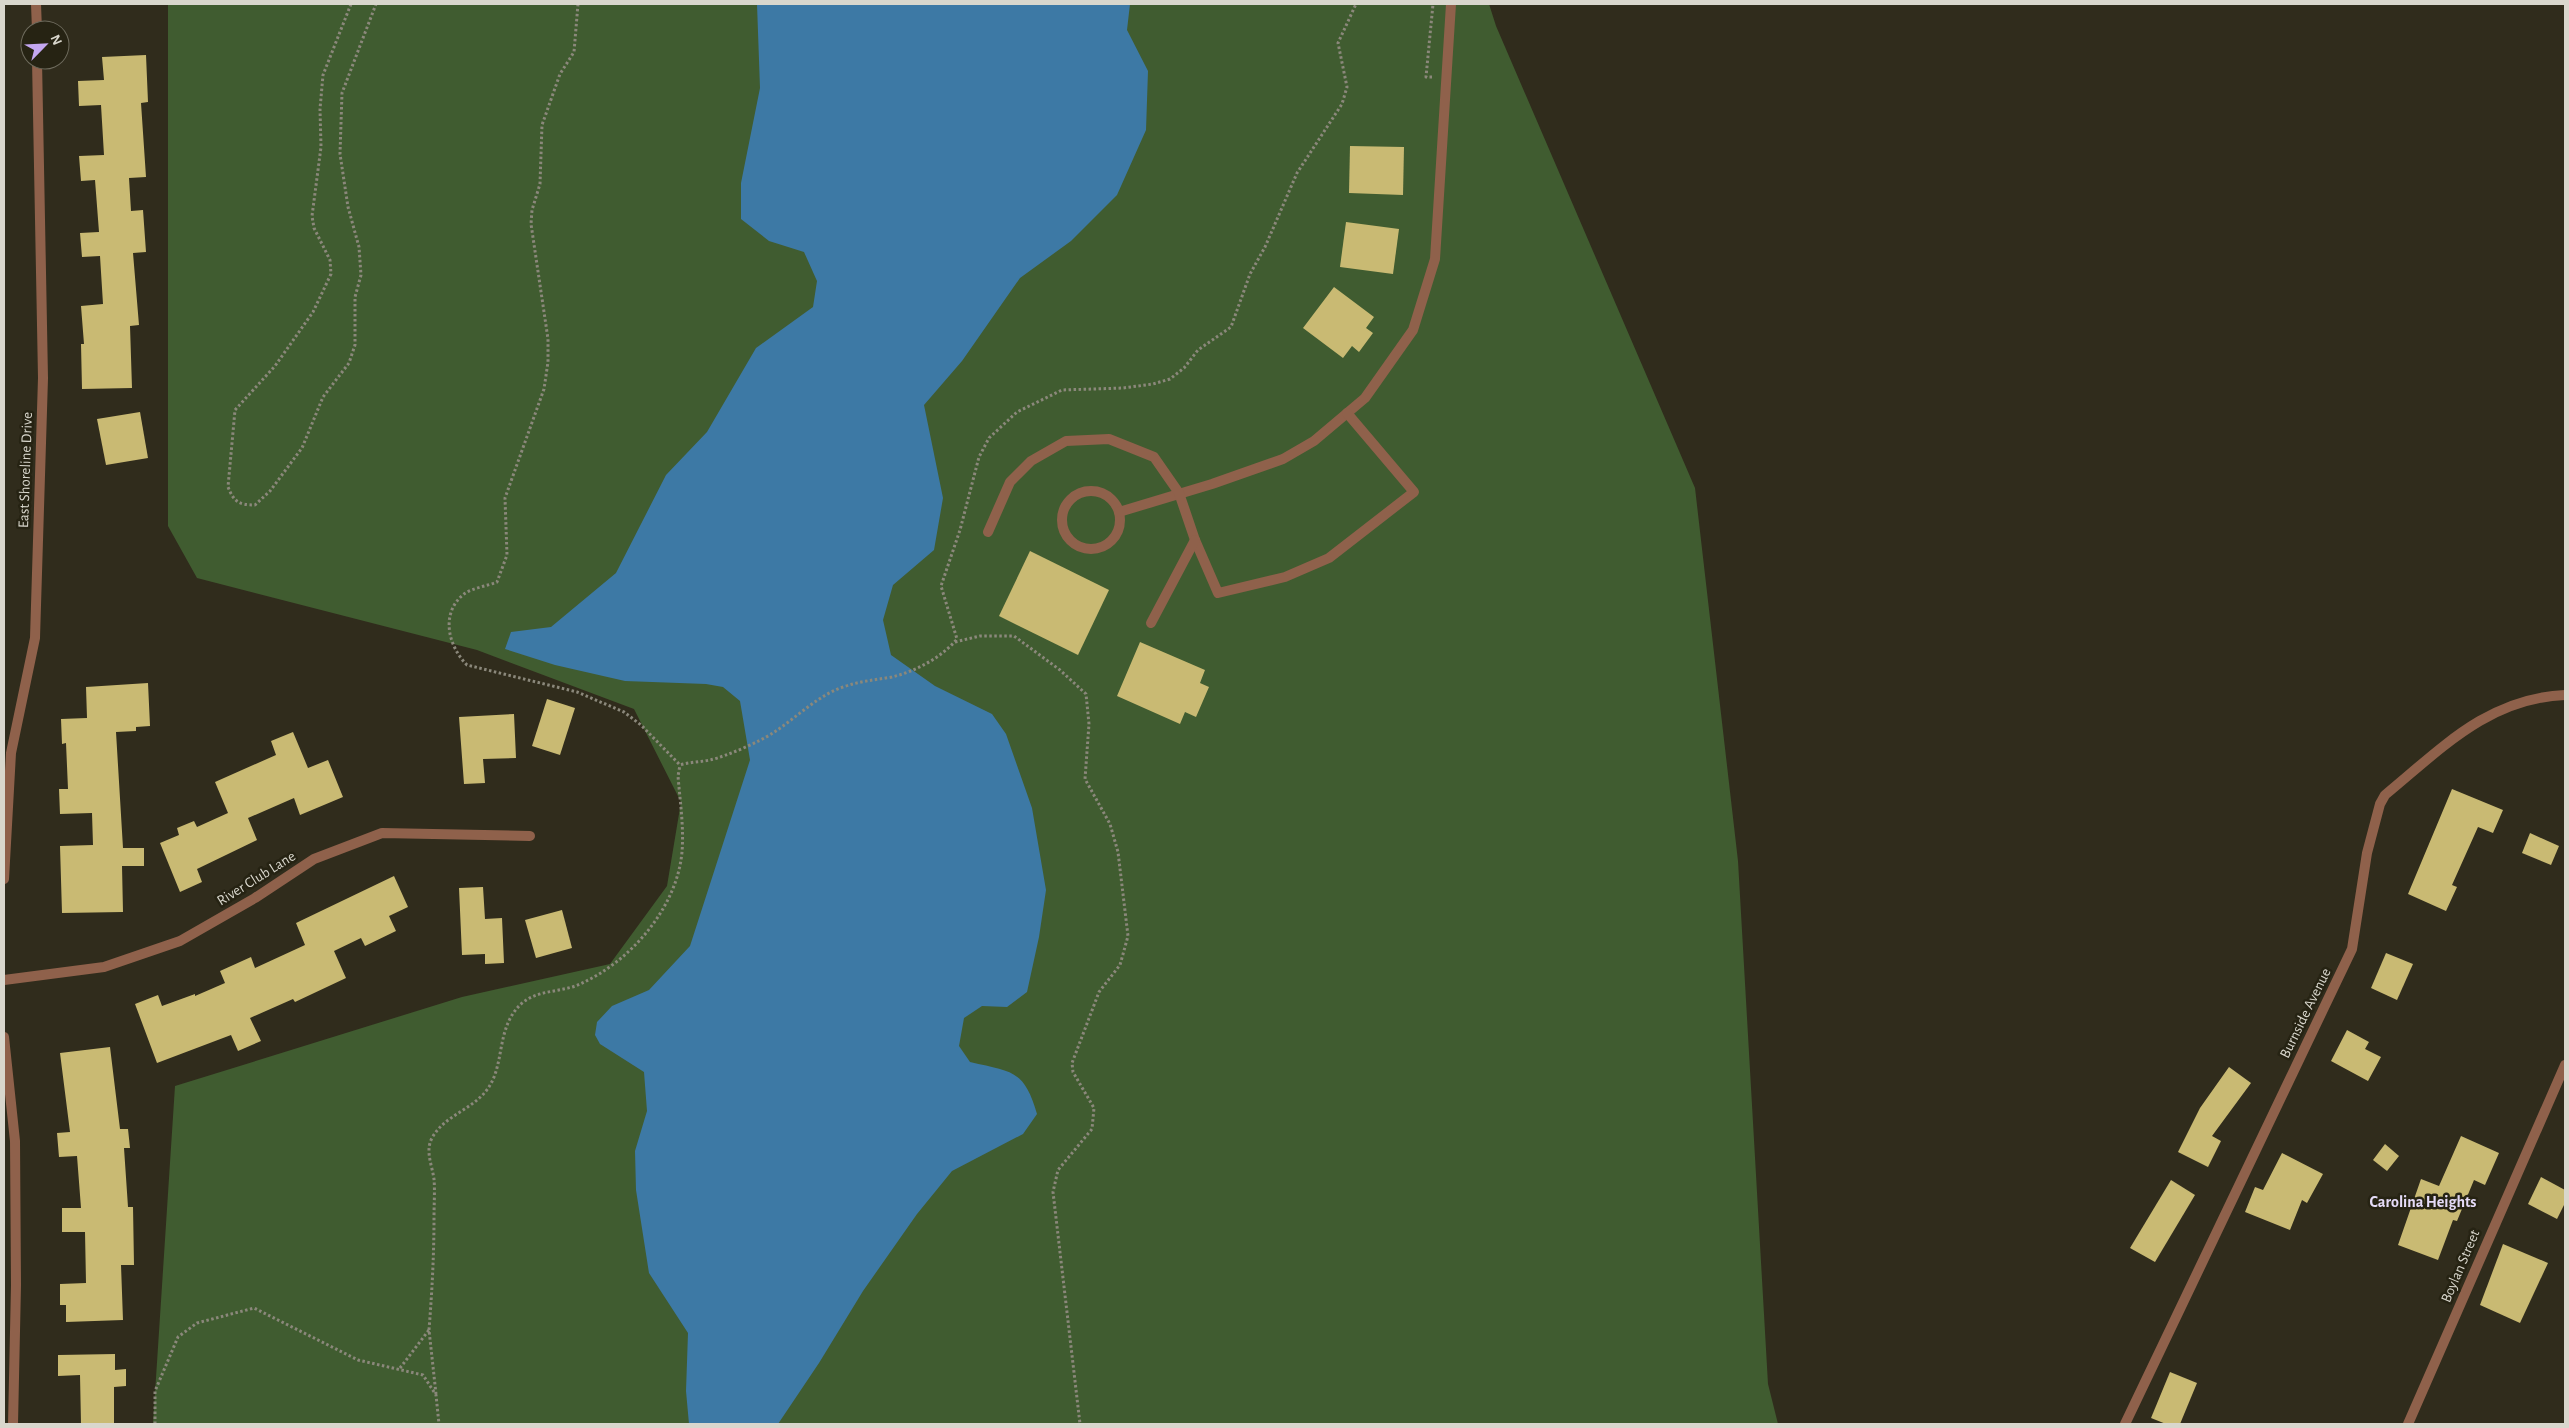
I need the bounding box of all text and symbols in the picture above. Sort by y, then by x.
north arrow [20,20,70,70]
text: N [48,33,64,47]
street label: East Shoreline Drive [16,412,35,528]
street label: River Club Lane [214,848,298,908]
street label: Burnside Avenue [2277,966,2334,1061]
district label: Carolina Heights [2370,1194,2476,1210]
street label: Boylan Street [2438,1227,2483,1305]

